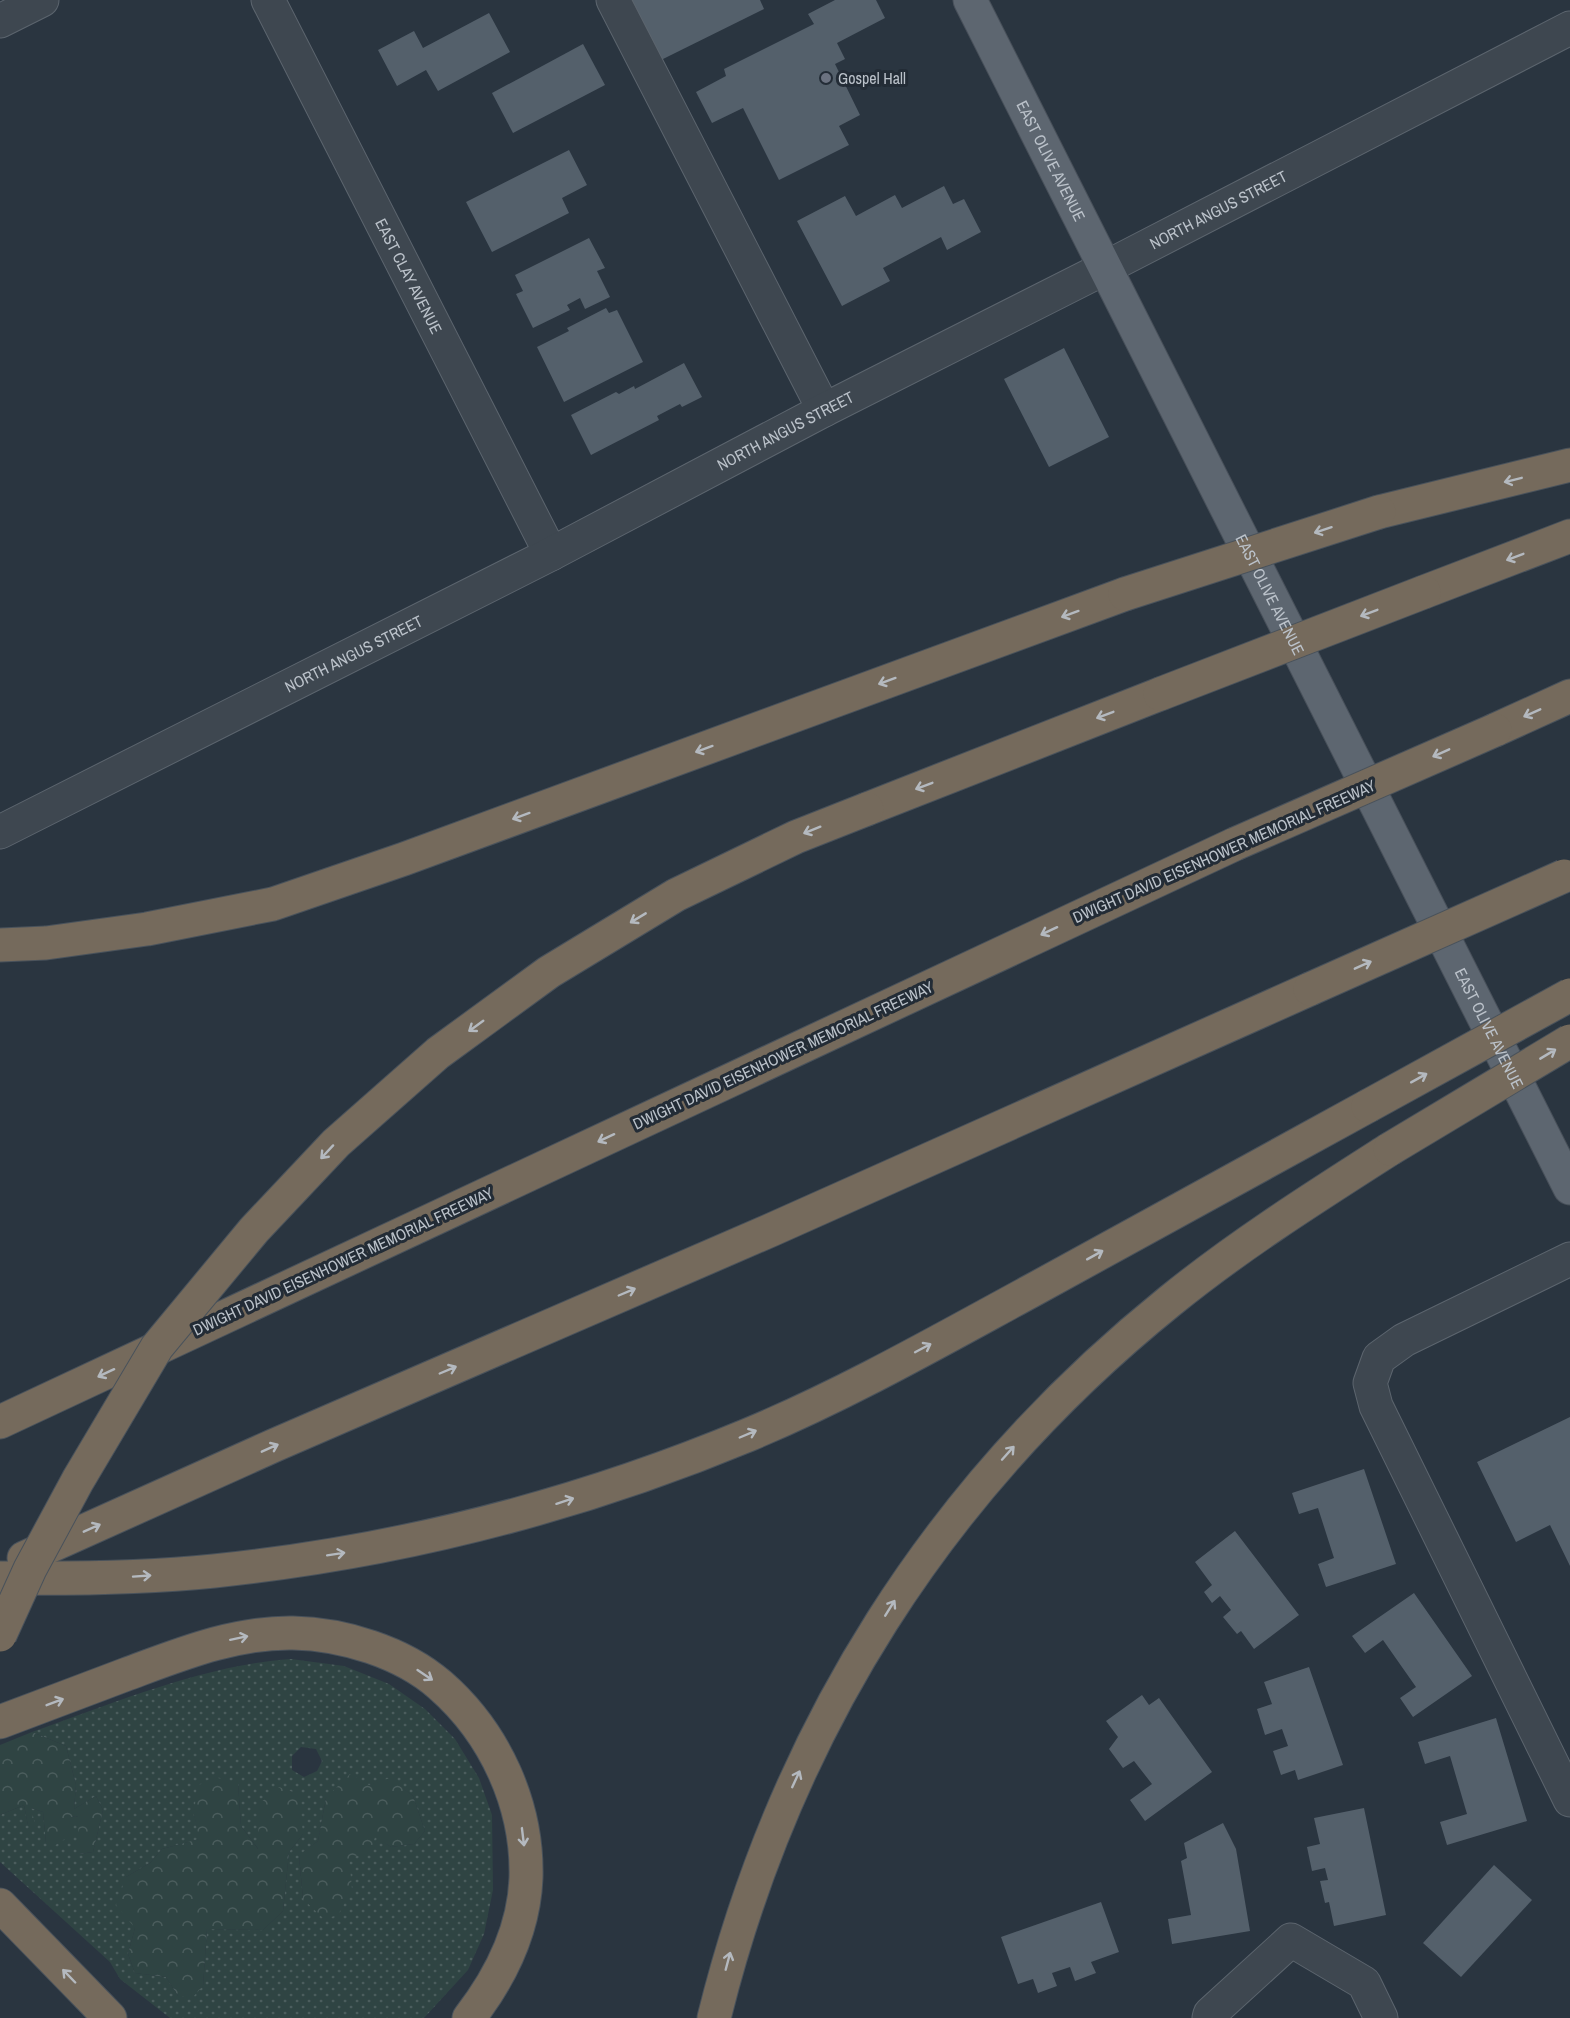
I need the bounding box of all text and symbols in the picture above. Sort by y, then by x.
place label: Gospel Hall [838,67,906,89]
marker: Gospel Hall [819,71,833,85]
street label: EAST OLIVE AVENUE [1011,97,1091,225]
street label: NORTH ANGUS STREET [1146,165,1291,254]
street label: EAST CLAY AVENUE [370,215,448,338]
street label: NORTH ANGUS STREET [713,386,858,476]
one-way arrow [1504,474,1523,486]
one-way arrow [1314,525,1333,536]
street label: EAST OLIVE AVENUE [1231,530,1310,659]
one-way arrow [1507,552,1525,563]
one-way arrow [1061,609,1080,620]
one-way arrow [1360,609,1379,620]
street label: NORTH ANGUS STREET [281,610,426,698]
one-way arrow [878,677,897,688]
one-way arrow [1524,708,1542,719]
one-way arrow [1096,711,1115,722]
one-way arrow [695,744,714,755]
one-way arrow [1433,748,1451,760]
street label: DWIGHT DAVID EISENHOWER MEMORIAL FREEWAY [1069,774,1379,928]
one-way arrow [915,782,933,793]
one-way arrow [512,812,531,823]
one-way arrow [804,826,822,837]
one-way arrow [630,913,647,925]
one-way arrow [1040,926,1058,938]
one-way arrow [1354,959,1372,971]
street label: EAST OLIVE AVENUE [1450,964,1529,1092]
street label: DWIGHT DAVID EISENHOWER MEMORIAL FREEWAY [629,975,937,1135]
one-way arrow [468,1019,484,1032]
one-way arrow [1540,1048,1557,1060]
one-way arrow [1410,1072,1427,1084]
one-way arrow [597,1133,615,1145]
one-way arrow [320,1144,335,1159]
street label: DWIGHT DAVID EISENHOWER MEMORIAL FREEWAY [189,1181,497,1341]
one-way arrow [1086,1249,1103,1261]
one-way arrow [618,1286,636,1298]
one-way arrow [914,1342,932,1353]
one-way arrow [439,1364,457,1375]
one-way arrow [97,1367,115,1379]
one-way arrow [739,1428,757,1439]
one-way arrow [260,1441,278,1453]
one-way arrow [1001,1446,1015,1461]
one-way arrow [555,1495,574,1506]
one-way arrow [82,1521,100,1533]
one-way arrow [326,1548,345,1559]
one-way arrow [132,1570,152,1581]
one-way arrow [885,1600,897,1617]
one-way arrow [229,1632,248,1644]
one-way arrow [416,1669,433,1681]
one-way arrow [45,1695,64,1706]
one-way arrow [791,1770,803,1788]
one-way arrow [518,1826,529,1846]
one-way arrow [723,1952,734,1971]
one-way arrow [62,1969,76,1984]

